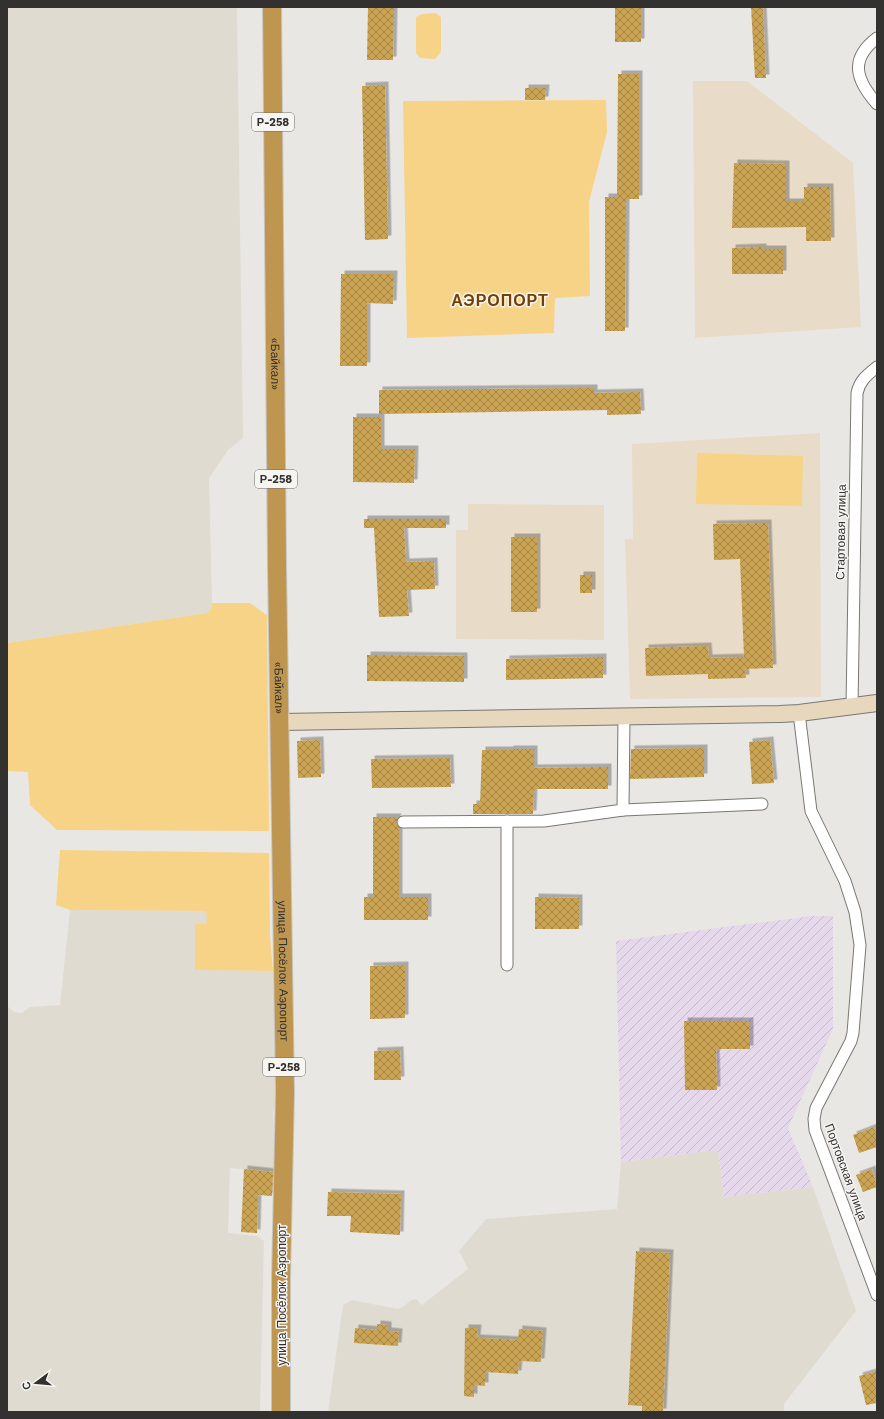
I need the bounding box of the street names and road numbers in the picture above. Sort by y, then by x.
road number: Р-258 [252,113,294,131]
street label: «Байкал» [268,338,282,390]
road number: Р-258 [255,470,297,488]
street label: Стартовая улица [833,484,849,580]
street label: «Байкал» [271,662,286,714]
street label: улица Посёлок Аэропорт [275,900,291,1042]
road number: Р-258 [263,1058,305,1076]
street label: Портовская улица [822,1122,870,1223]
street label: улица Посёлок Аэропорт [275,1224,289,1366]

